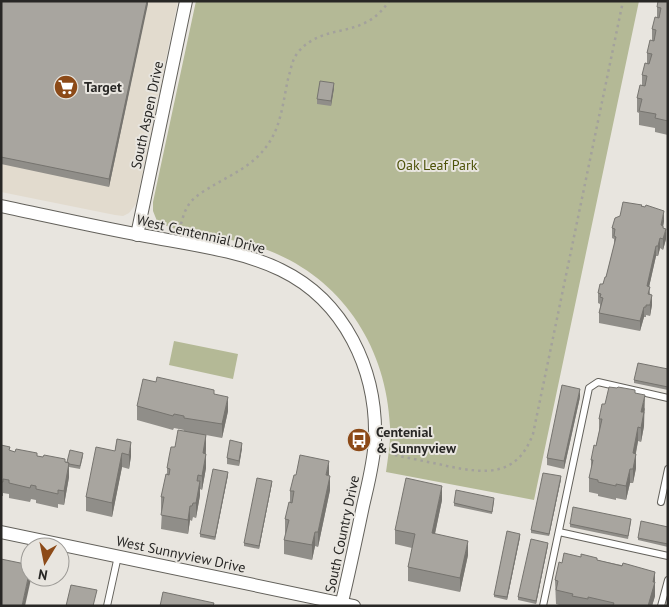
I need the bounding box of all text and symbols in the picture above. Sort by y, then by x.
street label: South Aspen Drive [127,59,167,171]
supermarket icon: Target [53,74,79,100]
place label: Target [84,78,122,96]
park label: Oak Leaf Park [397,156,478,174]
street label: West Centennial Drive [135,210,267,258]
place label: Centenial & Sunnyview [376,423,457,457]
bus stop icon: Centenial & Sunnyview [346,427,372,453]
street label: South Country Drive [321,474,363,594]
street label: West Sunnyview Drive [115,531,247,577]
north arrow [20,537,70,587]
text: N [37,565,49,584]

